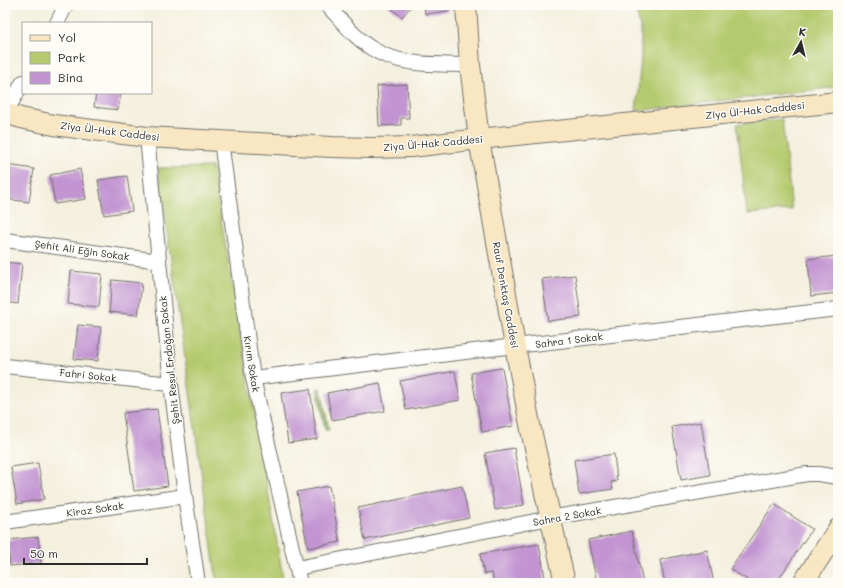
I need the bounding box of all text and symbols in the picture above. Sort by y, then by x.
legend [22,22,152,94]
north arrow [781,22,821,62]
text: K [798,24,807,40]
text: Yol [58,29,76,45]
text: Park [58,49,85,65]
text: Bina [58,69,83,85]
street label: Ziya Ül-Hak Caddesi [705,98,805,122]
street label: Ziya Ül-Hak Caddesi [60,118,160,144]
street label: Ziya Ül-Hak Caddesi [383,132,483,154]
street label: Şehit Ali Eğin Sokak [34,236,130,264]
street label: Rauf Denktaş Caddesi [490,241,522,349]
street label: Şehit Resul Erdoğan Sokak [155,295,183,425]
street label: Sahra 1 Sokak [534,329,604,351]
street label: Kırım Sokak [241,335,263,393]
street label: Fahri Sokak [59,365,117,385]
street label: Kiraz Sokak [66,498,124,520]
street label: Sahra 2 Sokak [532,503,602,529]
scale bar [24,540,147,566]
text: 50 m [30,545,58,561]

